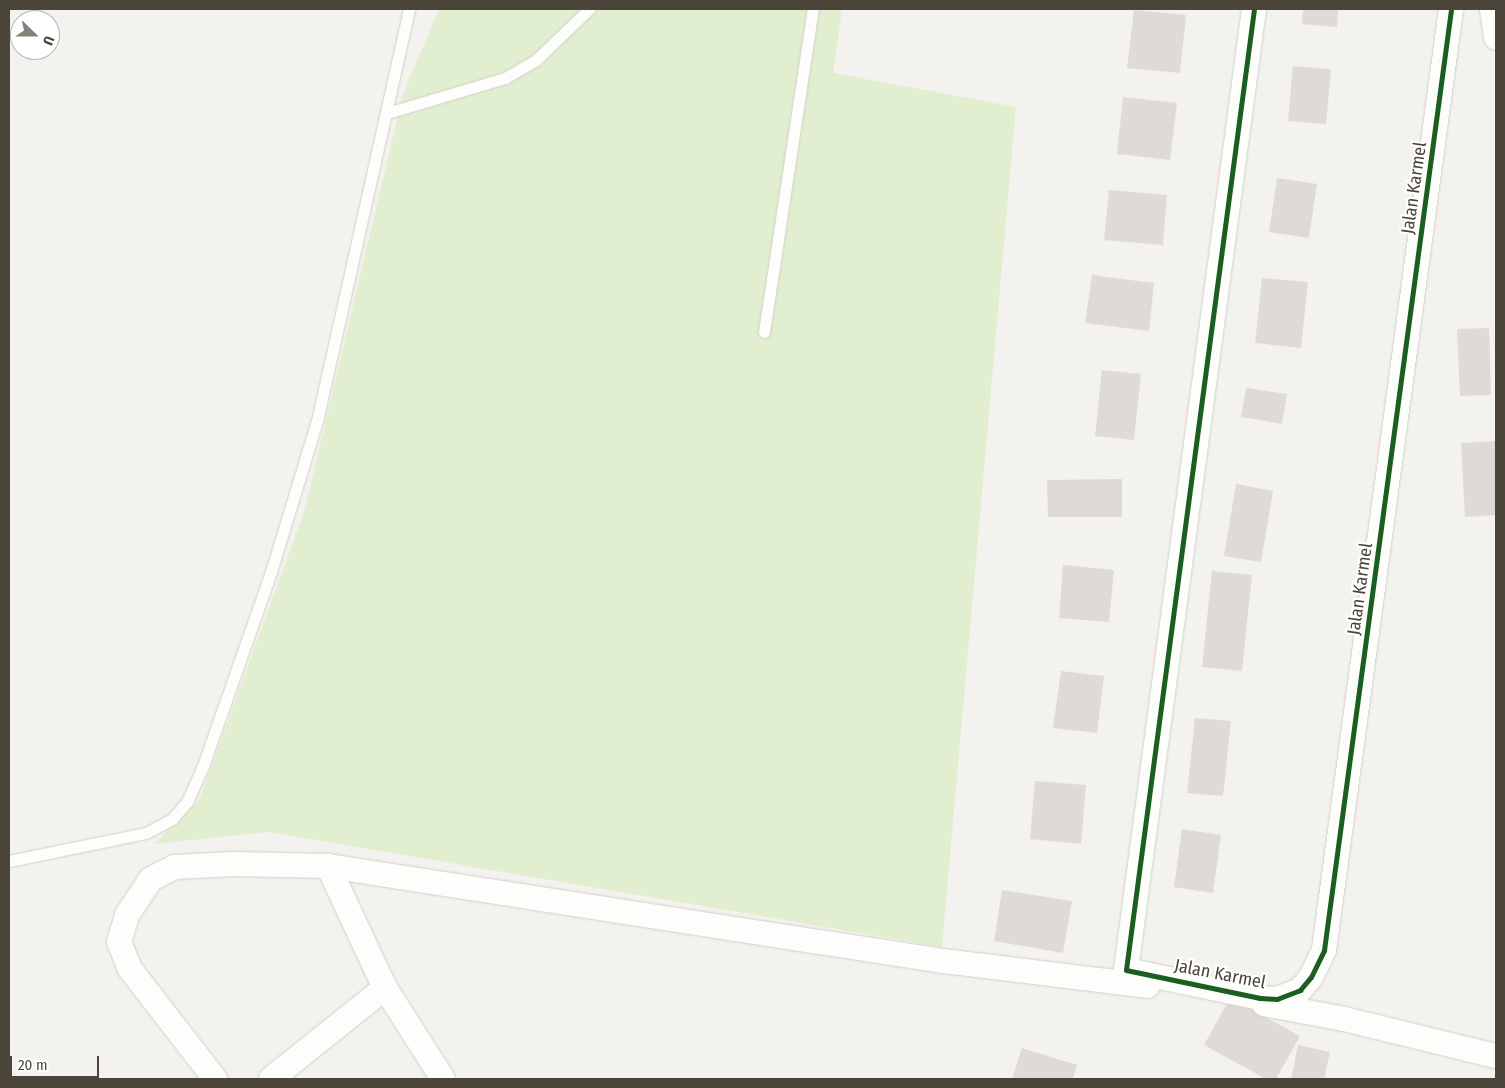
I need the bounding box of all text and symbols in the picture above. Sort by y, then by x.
north arrow [10,10,60,60]
text: U [39,33,58,47]
street label: Jalan Karmel [1397,141,1431,235]
street label: Jalan Karmel [1343,542,1377,636]
street label: Jalan Karmel [1172,955,1268,993]
scale bar [12,1046,101,1078]
text: 20 m [18,1056,48,1074]

